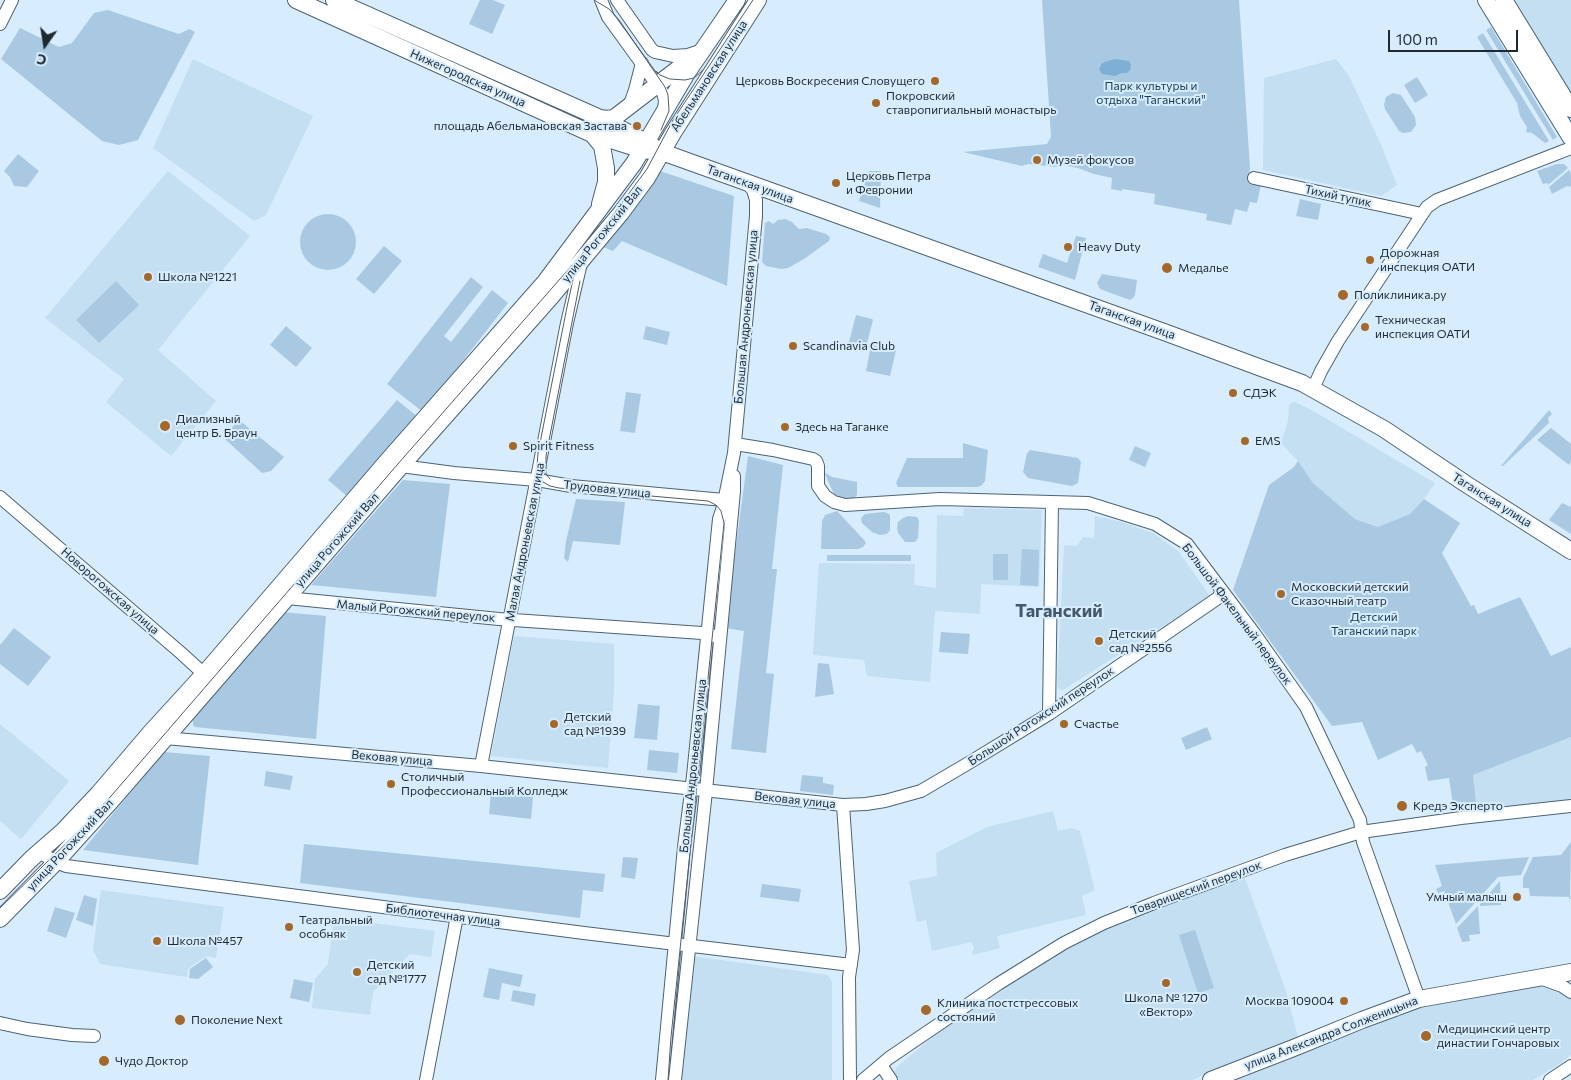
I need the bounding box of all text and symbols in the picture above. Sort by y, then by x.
street label: Абельмановская улица [668,18,750,134]
north arrow [20,20,70,70]
scale bar [1391,20,1521,52]
text: 100 m [1396,30,1438,48]
street label: Нижегородская улица [408,46,528,110]
text: С [35,51,48,69]
place label: Церковь Воскресения Словущего [735,74,925,88]
marker: Церковь Воскресения Словущего [929,75,941,87]
park label: Парк культуры и отдыха "Таганский" [1096,79,1206,107]
place label: Покровский ставропигиальный монастырь [886,89,1056,117]
marker: Покровский ставропигиальный монастырь [870,97,882,109]
place label: площадь Абельмановская Застава [434,119,627,133]
marker: площадь Абельмановская Застава [631,120,643,132]
place label: Музей фокусов [1047,153,1134,167]
marker: Музей фокусов [1031,154,1043,166]
street label: Таганская улица [705,162,795,206]
place label: Церковь Петра и Февронии [846,169,931,197]
marker: Церковь Петра и Февронии [830,177,842,189]
street label: Тихий тупик [1303,182,1373,210]
street label: улица Рогожский Вал [559,183,645,285]
street label: Большая Андроньевская улица [731,229,761,405]
place label: Heavy Duty [1078,240,1141,254]
marker: Heavy Duty [1062,241,1074,253]
place label: Дорожная инспекция ОАТИ [1380,246,1475,274]
marker: Дорожная инспекция ОАТИ [1364,254,1376,266]
marker: Медалье [1160,261,1174,275]
place label: Медалье [1178,261,1228,275]
place label: Школа №1221 [158,270,237,284]
marker: Школа №1221 [142,271,154,283]
marker: Поликлиника.ру [1336,288,1350,302]
place label: Поликлиника.ру [1354,288,1446,302]
street label: Таганская улица [1087,298,1177,342]
place label: Техническая инспекция ОАТИ [1375,313,1470,341]
marker: Техническая инспекция ОАТИ [1359,321,1371,333]
place label: Scandinavia Club [803,339,895,353]
marker: Scandinavia Club [787,340,799,352]
place label: СДЭК [1243,386,1277,400]
marker: СДЭК [1227,387,1239,399]
place label: Диализный центр Б. Браун [176,412,257,440]
marker: Диализный центр Б. Браун [158,419,172,433]
place label: Здесь на Таганке [795,420,889,434]
marker: Здесь на Таганке [779,421,791,433]
place label: EMS [1255,434,1281,448]
marker: EMS [1239,435,1251,447]
place label: Spirit Fitness [523,439,594,453]
marker: Spirit Fitness [507,440,519,452]
street label: Малая Андроньевская улица [503,461,547,623]
street label: Таганская улица [1450,470,1534,530]
street label: Трудовая улица [563,477,651,501]
street label: улица Рогожский Вал [292,490,382,590]
street label: Большой Факельный переулок [1179,540,1295,688]
street label: Новорогожская улица [58,544,162,638]
place label: Московский детский Сказочный театр [1291,580,1409,608]
marker: Московский детский Сказочный театр [1275,588,1287,600]
street label: Малый Рогожский переулок [336,597,496,625]
district label: Таганский [1015,600,1103,622]
park label: Детский Таганский парк [1331,610,1417,638]
place label: Детский сад №2556 [1109,627,1172,655]
marker: Детский сад №2556 [1093,635,1105,647]
street label: Большой Рогожский переулок [965,663,1117,769]
street label: Большая Андроньевская улица [677,678,709,854]
place label: Детский сад №1939 [564,710,626,738]
place label: Счастье [1074,717,1119,731]
marker: Детский сад №1939 [548,718,560,730]
marker: Счастье [1058,718,1070,730]
street label: Вековая улица [351,747,433,769]
place label: Столичный Профессиональный Колледж [401,770,568,798]
marker: Столичный Профессиональный Колледж [385,778,397,790]
street label: Вековая улица [754,789,836,811]
street label: улица Рогожский Вал [24,796,116,894]
marker: Кредэ Эксперто [1395,799,1409,813]
place label: Кредэ Эксперто [1413,799,1503,813]
street label: Товарищеский переулок [1129,858,1263,918]
place label: Умный малыш [1426,890,1507,904]
marker: Умный малыш [1511,891,1523,903]
street label: Библиотечная улица [385,901,501,929]
place label: Театральный особняк [299,913,373,941]
marker: Театральный особняк [283,921,295,933]
place label: Школа №457 [167,934,243,948]
marker: Школа №457 [151,935,163,947]
place label: Детский сад №1777 [367,958,427,986]
marker: Детский сад №1777 [351,966,363,978]
marker: Школа № 1270 «Вектор» [1160,977,1172,989]
place label: Школа № 1270 «Вектор» [1124,991,1208,1019]
street label: улица Александра Солженицына [1242,993,1420,1073]
place label: Москва 109004 [1245,994,1334,1008]
marker: Москва 109004 [1338,995,1350,1007]
place label: Клиника постстрессовых состояний [937,996,1078,1024]
marker: Клиника постстрессовых состояний [919,1003,933,1017]
marker: Поколение Next [173,1013,187,1027]
place label: Поколение Next [191,1013,283,1027]
place label: Медицинский центр династии Гончаровых [1437,1022,1560,1050]
marker: Медицинский центр династии Гончаровых [1419,1029,1433,1043]
marker: Чудо Доктор [97,1054,111,1068]
place label: Чудо Доктор [115,1054,188,1068]

